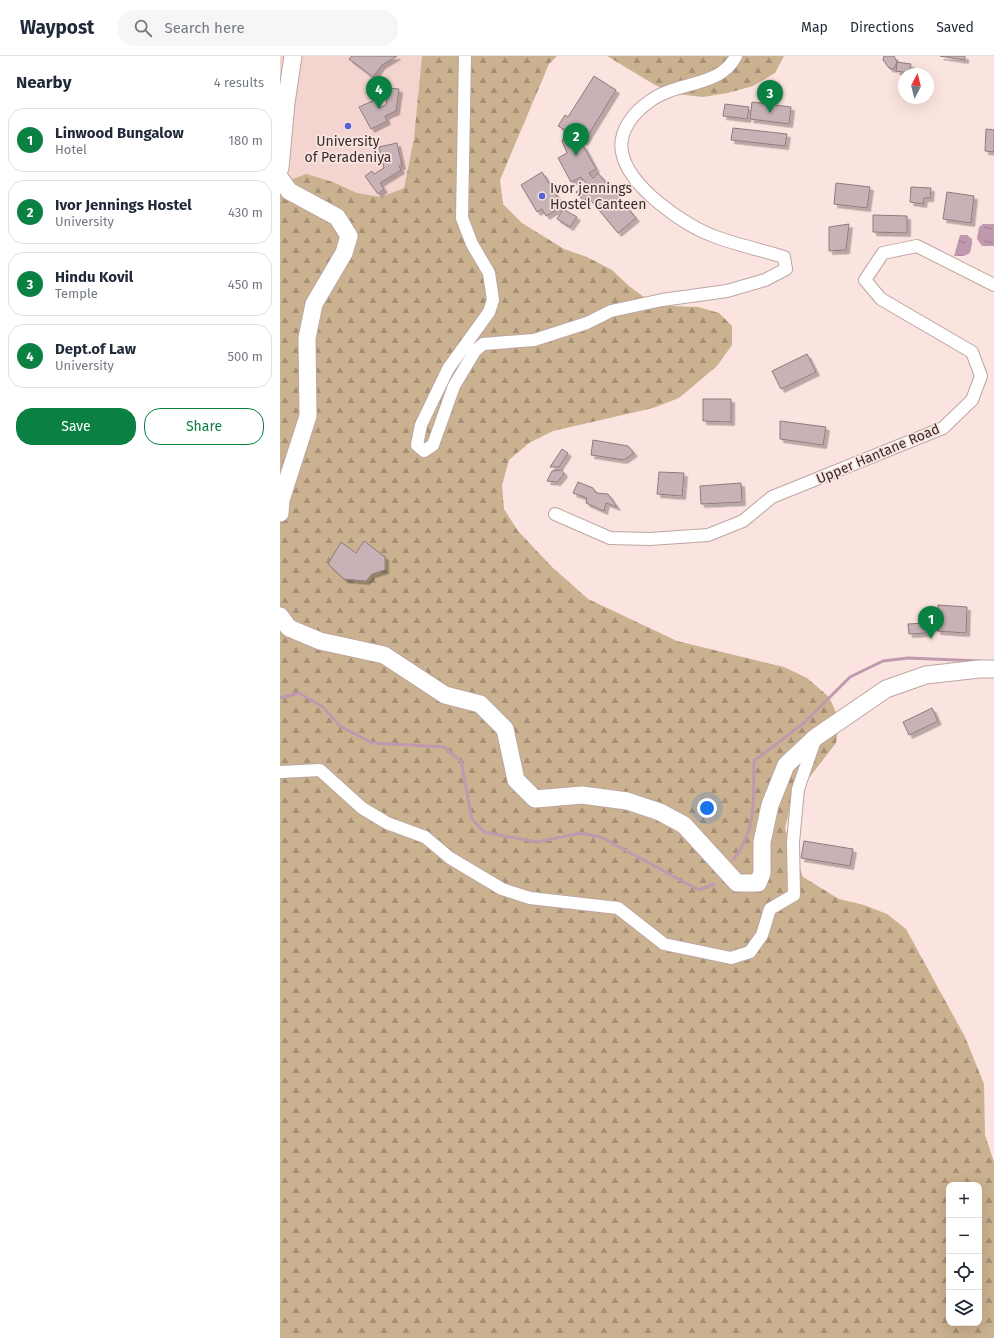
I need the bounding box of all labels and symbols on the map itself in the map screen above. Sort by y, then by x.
north arrow [898,68,934,104]
pin: 4 [366,76,392,109]
pin: 3 [757,80,783,113]
marker: University of Peradeniya [343,121,353,131]
pin: 2 [563,123,589,156]
place label: University of Peradeniya [305,133,391,166]
place label: Ivor jennings Hostel Canteen [550,180,646,213]
marker: Ivor jennings Hostel Canteen [537,191,547,201]
street label: Upper Hantane Road [814,420,942,488]
pin: 1 [918,606,944,639]
your location [697,798,717,818]

